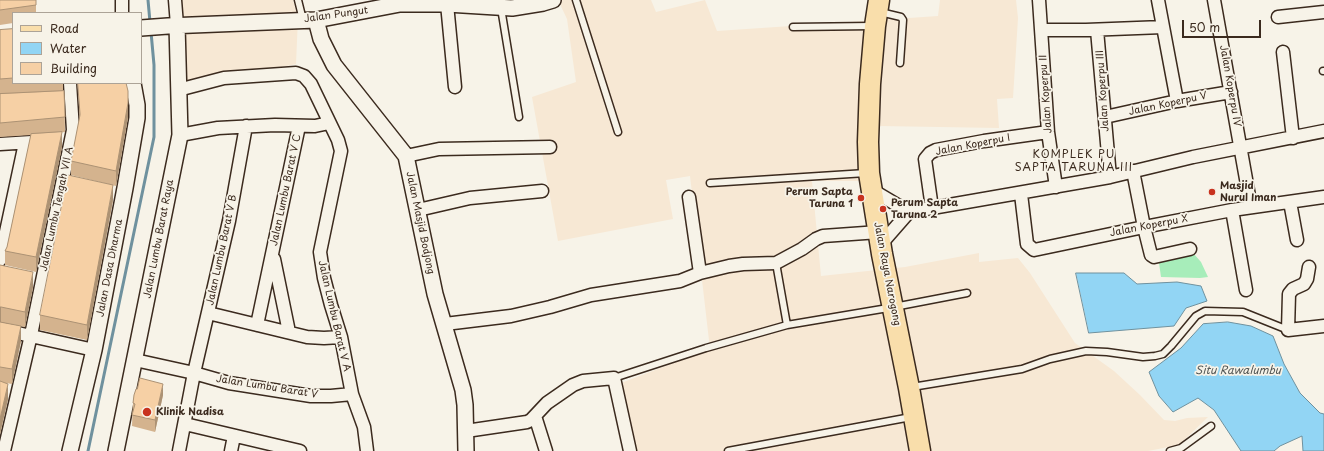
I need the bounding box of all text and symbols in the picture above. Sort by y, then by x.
street label: Jalan Pungut [303,5,369,25]
legend [12,12,142,84]
scale bar [1184,12,1263,38]
text: 50 m [1189,18,1220,36]
text: Road [50,19,79,37]
text: Water [50,39,86,57]
street label: Jalan Koperpu IV [1217,44,1243,128]
street label: Jalan Koperpu III [1094,50,1112,132]
street label: Jalan Koperpu II [1037,54,1055,134]
text: Building [50,59,97,77]
street label: Jalan Koperpu V [1128,90,1208,118]
street label: Jalan Koperpu I [935,132,1011,158]
street label: Jalan Lumbu Barat V C [268,133,304,247]
street label: Jalan Lumbu Tengah VII A [38,146,76,272]
district label: KOMPLEK PU SAPTA TARUNA III [1015,148,1133,174]
street label: Jalan Masjid Bodjong [403,171,437,275]
street label: Jalan Lumbu Barat Raya [142,179,176,299]
place label: Masjid Nurul Iman [1220,180,1276,204]
place label: Perum Sapta Taruna 1 [786,186,853,210]
marker: Masjid Nurul Iman [1207,187,1217,197]
marker: Perum Sapta Taruna 1 [856,193,866,203]
street label: Jalan Lumbu Barat V B [204,194,240,306]
place label: Perum Sapta Taruna 2 [891,197,958,220]
marker: Perum Sapta Taruna 2 [878,204,888,214]
street label: Jalan Koperpu X [1109,213,1189,239]
street label: Jalan Dasa Dharma [95,218,125,318]
street label: Jalan Raya Narogong [871,221,903,327]
street label: Jalan Lumbu Barat V A [315,259,353,373]
water label: Situ Rawalumbu [1195,364,1281,378]
street label: Jalan Lumbu Barat V [215,373,319,401]
marker: Klinik Nadisa [141,406,153,418]
place label: Klinik Nadisa [156,406,224,418]

